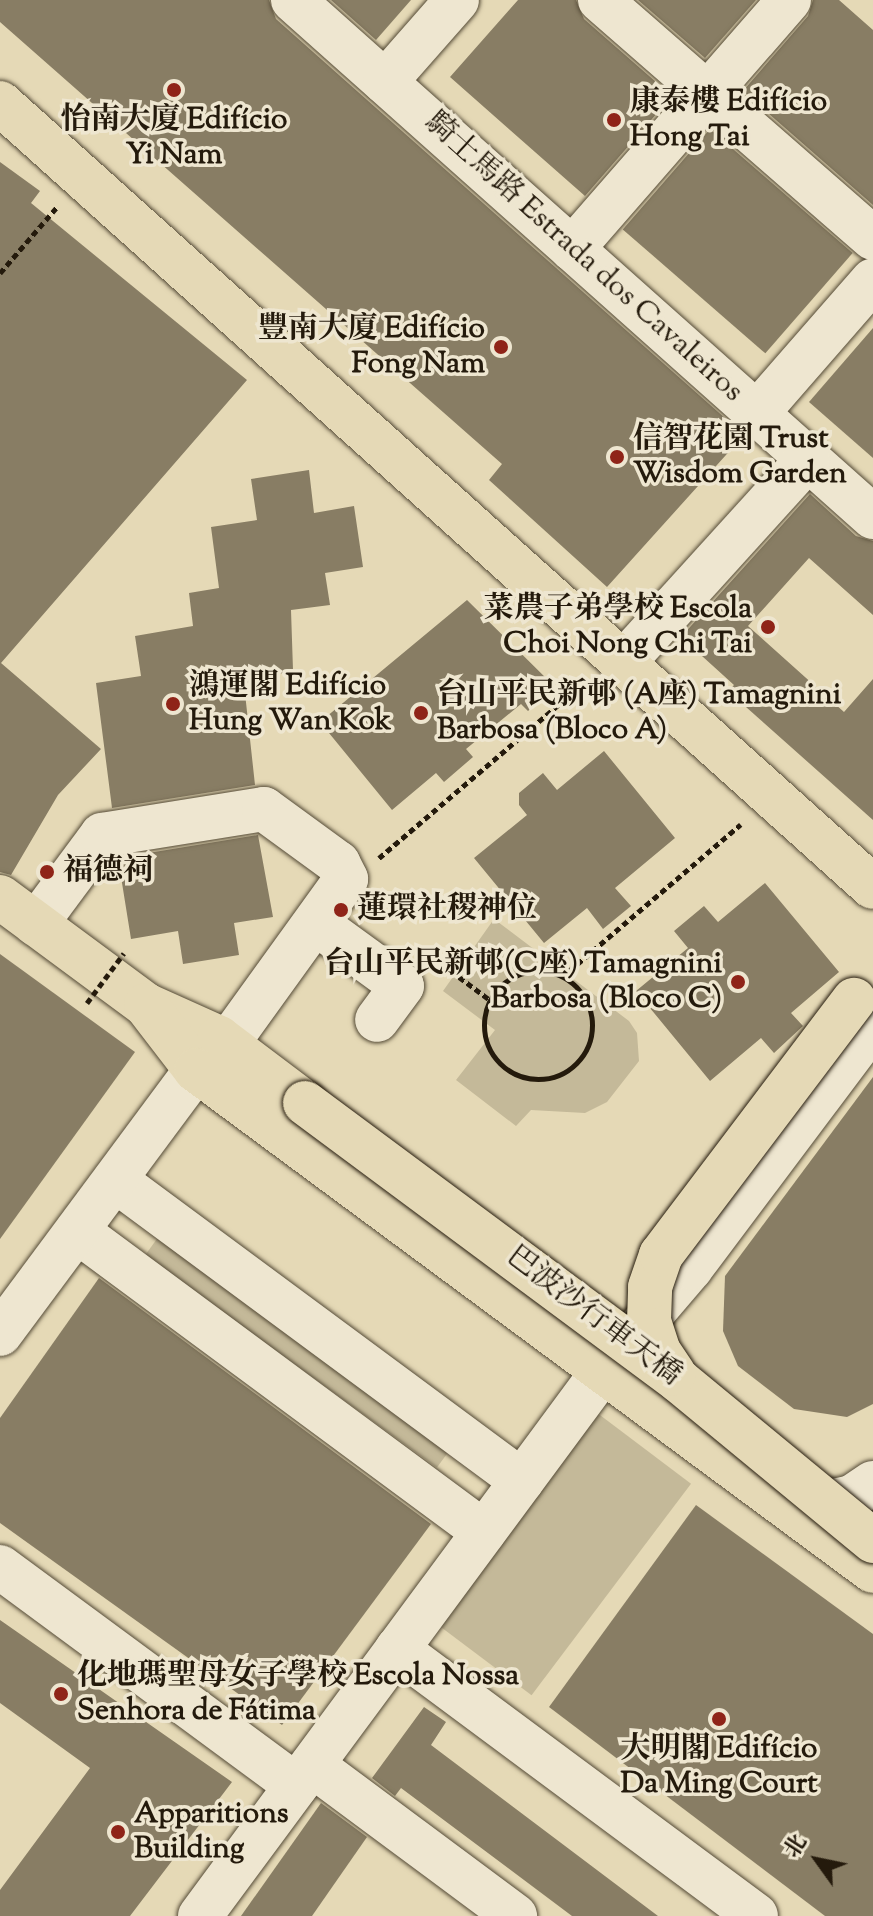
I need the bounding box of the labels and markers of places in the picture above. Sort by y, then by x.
marker: 怡南大廈 Edifício Yi Nam [165,81,183,99]
place label: 康泰樓 Edifício Hong Tai [630,85,827,156]
place label: 怡南大廈 Edifício Yi Nam [60,103,288,174]
marker: 康泰樓 Edifício Hong Tai [605,111,623,129]
place label: 豐南大廈 Edifício Fong Nam [258,312,485,382]
marker: 豐南大廈 Edifício Fong Nam [492,338,510,356]
place label: 信智花園 Trust Wisdom Garden [633,422,847,492]
marker: 信智花園 Trust Wisdom Garden [608,448,626,466]
place label: 菜農子弟學校 Escola Choi Nong Chi Tai [484,592,752,662]
marker: 菜農子弟學校 Escola Choi Nong Chi Tai [759,618,777,636]
place label: 鴻運閣 Edifício Hung Wan Kok [189,669,391,740]
place label: 台山平民新邨 (A座) Tamagnini Barbosa (Bloco A) [437,678,840,748]
marker: 鴻運閣 Edifício Hung Wan Kok [164,695,182,713]
marker: 台山平民新邨 (A座) Tamagnini Barbosa (Bloco A) [412,704,430,722]
place label: 福德祠 [63,854,153,890]
marker: 福德祠 [38,863,56,881]
place label: 蓮環社稷神位 [357,892,537,928]
marker: 蓮環社稷神位 [332,901,350,919]
place label: 台山平民新邨(C座) Tamagnini Barbosa (Bloco C) [326,947,722,1018]
marker: 台山平民新邨(C座) Tamagnini Barbosa (Bloco C) [729,973,747,991]
place label: 化地瑪聖母女子學校 Escola Nossa Senhora de Fátima [77,1659,519,1730]
marker: 化地瑪聖母女子學校 Escola Nossa Senhora de Fátima [52,1685,70,1703]
marker: 大明閣 Edifício Da Ming Court [710,1710,728,1728]
place label: 大明閣 Edifício Da Ming Court [620,1732,818,1802]
place label: Apparitions Building [134,1797,289,1868]
marker: Apparitions Building [109,1823,127,1841]

